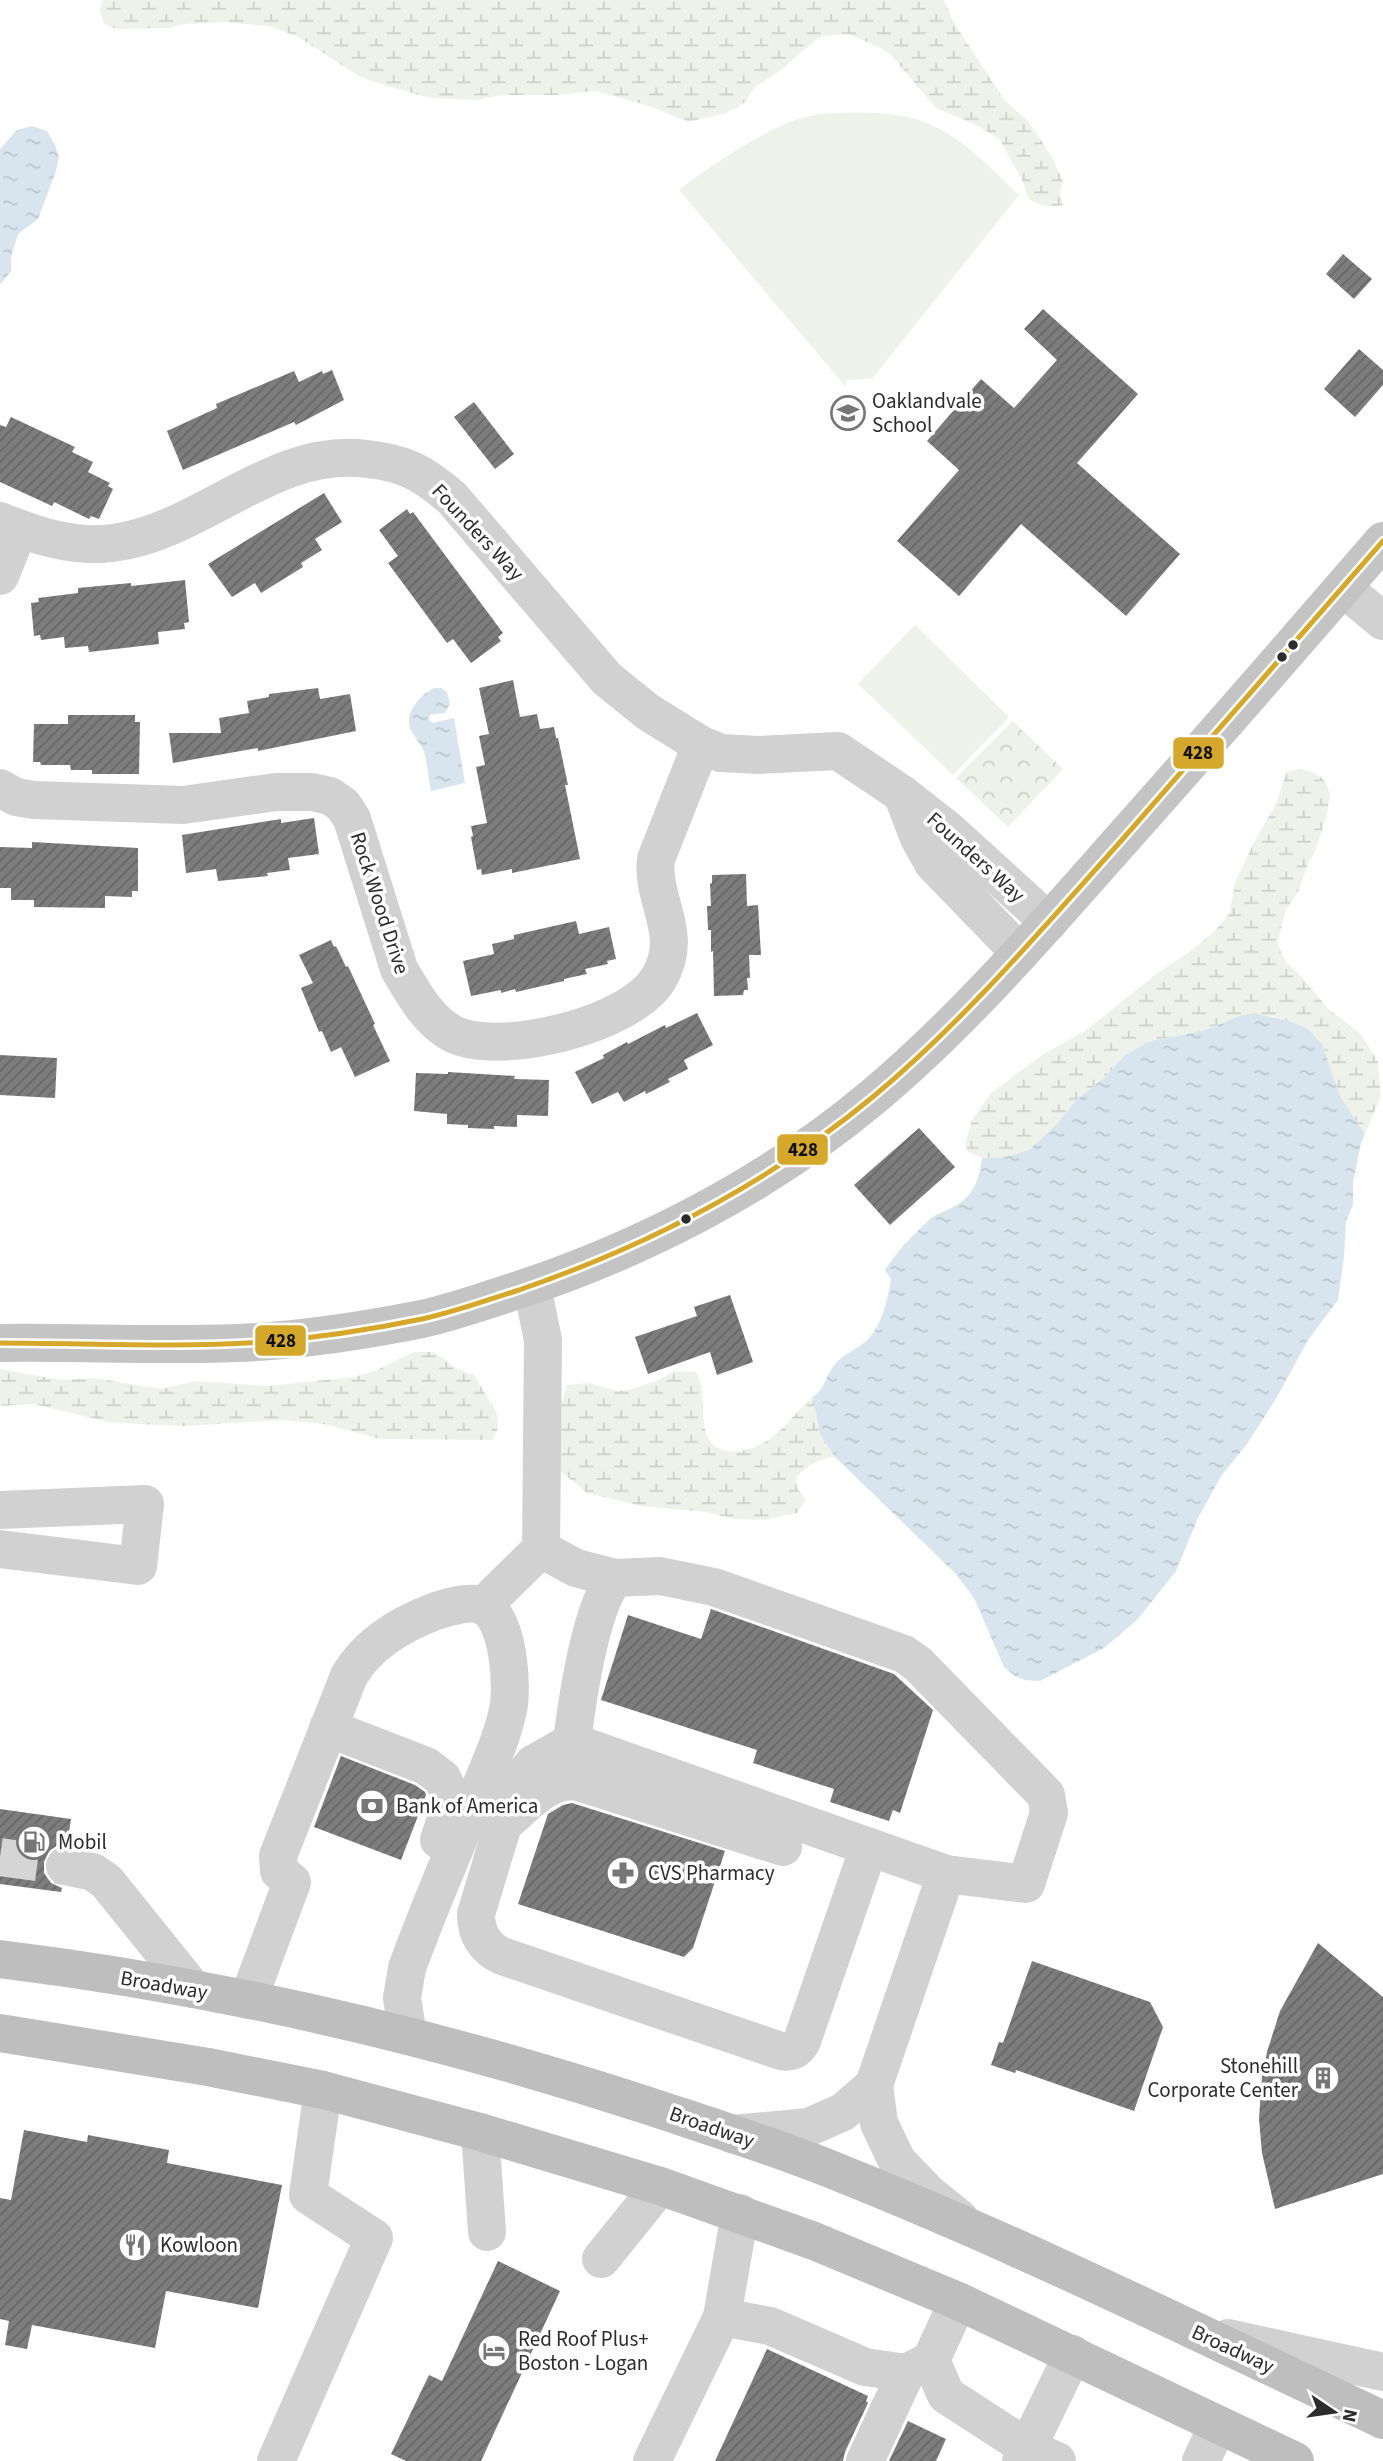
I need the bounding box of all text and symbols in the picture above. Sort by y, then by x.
place label: Oaklandvale School [872,386,982,440]
school or university icon: Oaklandvale School [829,394,867,432]
street label: Founders Way [425,477,531,587]
unlabelled marker [1286,638,1300,652]
unlabelled marker [1275,650,1289,664]
line badge: 428 [1172,736,1225,770]
text: 428 [1183,740,1213,767]
street label: Founders Way [920,805,1032,909]
street label: Rock Wood Drive [343,828,417,978]
line badge: 428 [776,1133,829,1166]
text: 428 [788,1137,818,1164]
unlabelled marker [679,1212,693,1226]
line badge: 428 [254,1324,307,1357]
text: 428 [266,1328,296,1355]
bank icon: Bank of America [353,1787,391,1825]
place label: Bank of America [396,1791,538,1821]
fuel station icon: Mobil [15,1823,53,1861]
place label: Mobil [58,1827,107,1857]
pharmacy icon: CVS Pharmacy [604,1854,642,1892]
place label: CVS Pharmacy [648,1858,775,1888]
street label: Broadway [118,1963,210,2007]
place label: Stonehill Corporate Center [1147,2051,1299,2105]
building icon: Stonehill Corporate Center [1304,2059,1342,2097]
street label: Broadway [665,2098,759,2156]
restaurant icon: Kowloon [116,2226,154,2264]
place label: Kowloon [160,2230,238,2260]
street label: Broadway [1187,2317,1279,2381]
place label: Red Roof Plus+ Boston - Logan [518,2324,649,2378]
hotel icon: Red Roof Plus+ Boston - Logan [475,2332,513,2370]
north arrow [1299,2377,1369,2447]
text: N [1335,2406,1364,2425]

